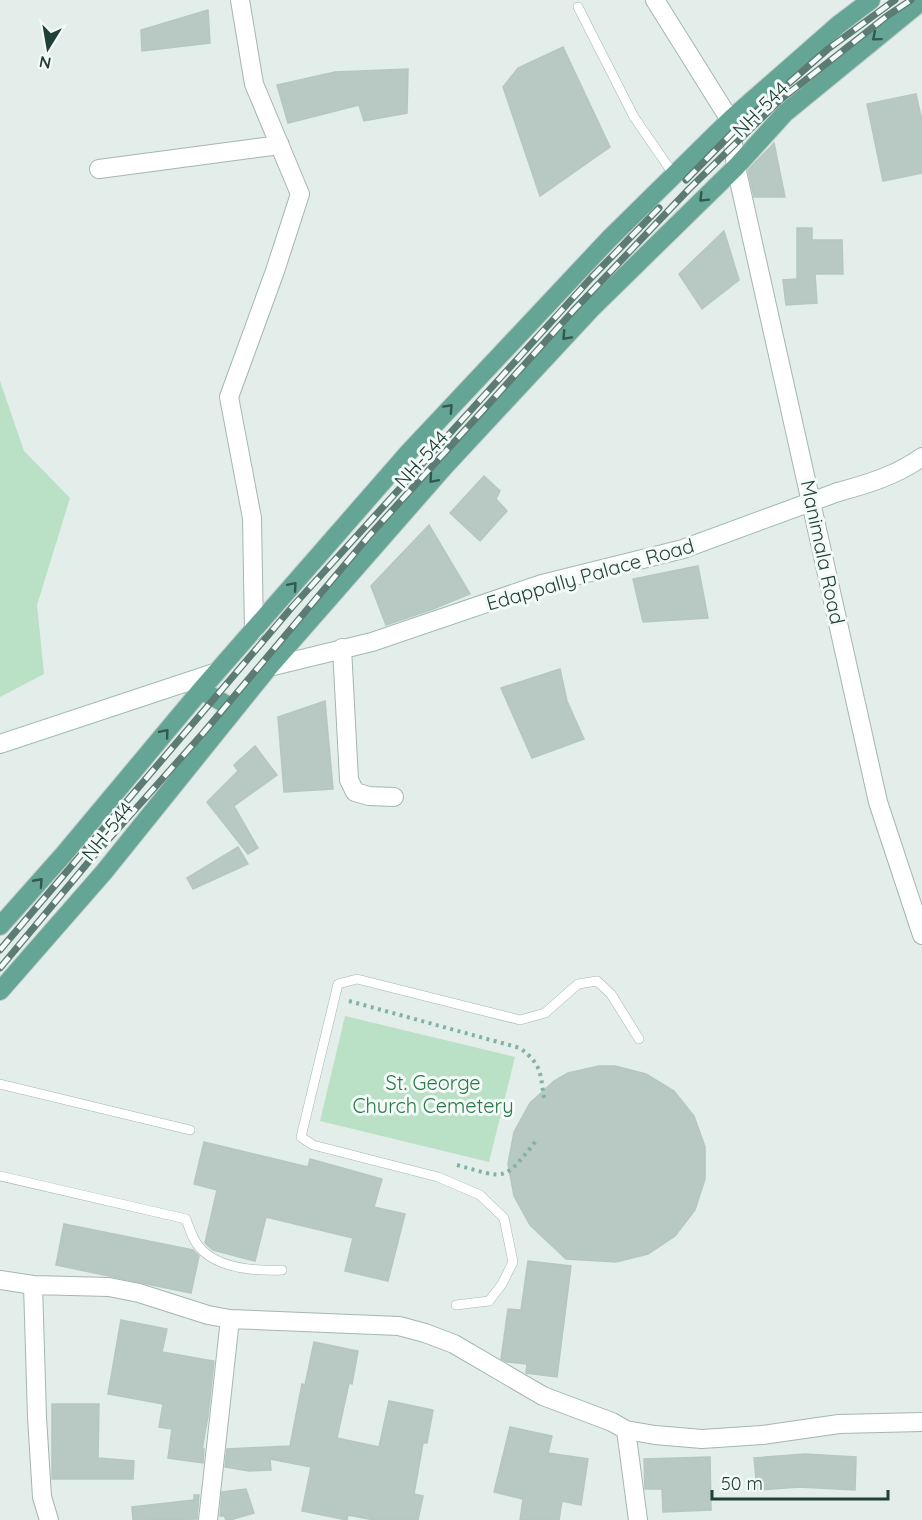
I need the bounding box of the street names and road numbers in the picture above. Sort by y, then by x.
street label: NH-544 [727,76,793,142]
street label: NH-544 [389,425,453,493]
street label: Manimala Road [796,478,850,626]
street label: Edappally Palace Road [483,532,697,616]
street label: NH-544 [76,796,138,866]

